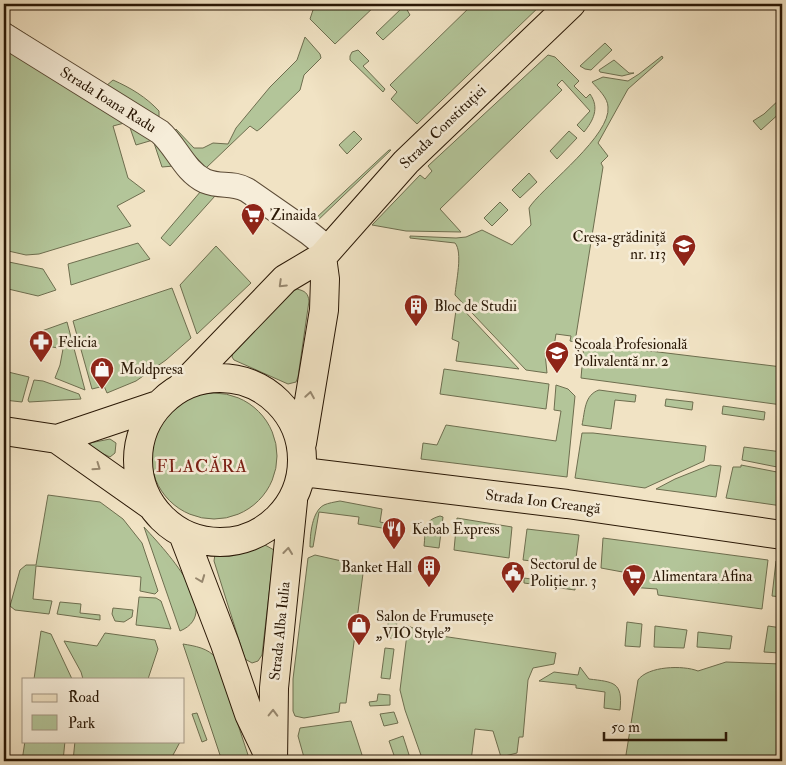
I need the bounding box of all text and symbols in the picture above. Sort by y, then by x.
street label: Strada Ioana Radu [56,63,160,137]
street label: Strada Constituției [396,81,490,173]
supermarket icon: Zinaida [240,202,266,236]
place label: Zinaida [270,206,317,225]
place label: Creșa-grădiniță nr. 113 [572,228,667,264]
school or university icon: Creșa-grădiniță nr. 113 [671,233,697,267]
one-way arrow [278,278,287,287]
building icon: Bloc de Studii [403,293,429,327]
place label: Bloc de Studii [434,297,517,316]
pharmacy icon: Felicia [28,329,54,363]
place label: Felicia [58,333,98,352]
place label: Școala Profesională Polivalentă nr. 2 [574,335,688,371]
school or university icon: Școala Profesională Polivalentă nr. 2 [544,340,570,374]
shop icon: Moldpresa [89,356,115,390]
place label: Moldpresa [120,360,184,380]
one-way arrow [304,391,314,400]
district label: FLACĂRA [156,455,248,478]
one-way arrow [91,461,101,470]
street label: Strada Ion Creangă [484,486,602,519]
restaurant icon: Kebab Express [381,516,407,550]
place label: Kebab Express [412,520,500,540]
one-way arrow [282,546,293,554]
building icon: Banket Hall [416,554,442,588]
place label: Sectorul de Poliție nr. 3 [530,555,597,591]
place label: Banket Hall [341,558,412,577]
public building icon: Sectorul de Poliție nr. 3 [500,560,526,594]
supermarket icon: Alimentara Afina [621,563,647,597]
place label: Alimentara Afina [651,567,753,586]
one-way arrow [195,574,205,583]
street label: Strada Alba Iulia [265,580,295,681]
place label: Salon de Frumusețe „VIO Style” [375,607,493,643]
shop icon: Salon de Frumusețe „VIO Style” [346,612,372,646]
legend [22,678,185,742]
text: Road [68,688,100,707]
one-way arrow [268,708,278,716]
scale bar [604,710,726,742]
text: Park [68,714,95,733]
text: 50 m [611,718,640,737]

